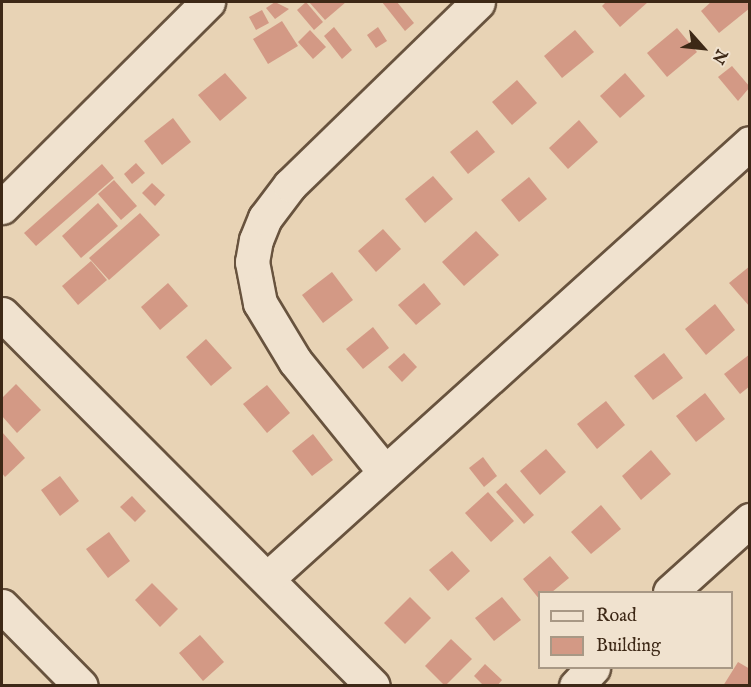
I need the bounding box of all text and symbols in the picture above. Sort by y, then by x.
north arrow [673,18,733,78]
text: N [707,45,731,67]
legend [538,591,733,669]
text: Road [596,605,637,628]
text: Building [596,635,661,658]

